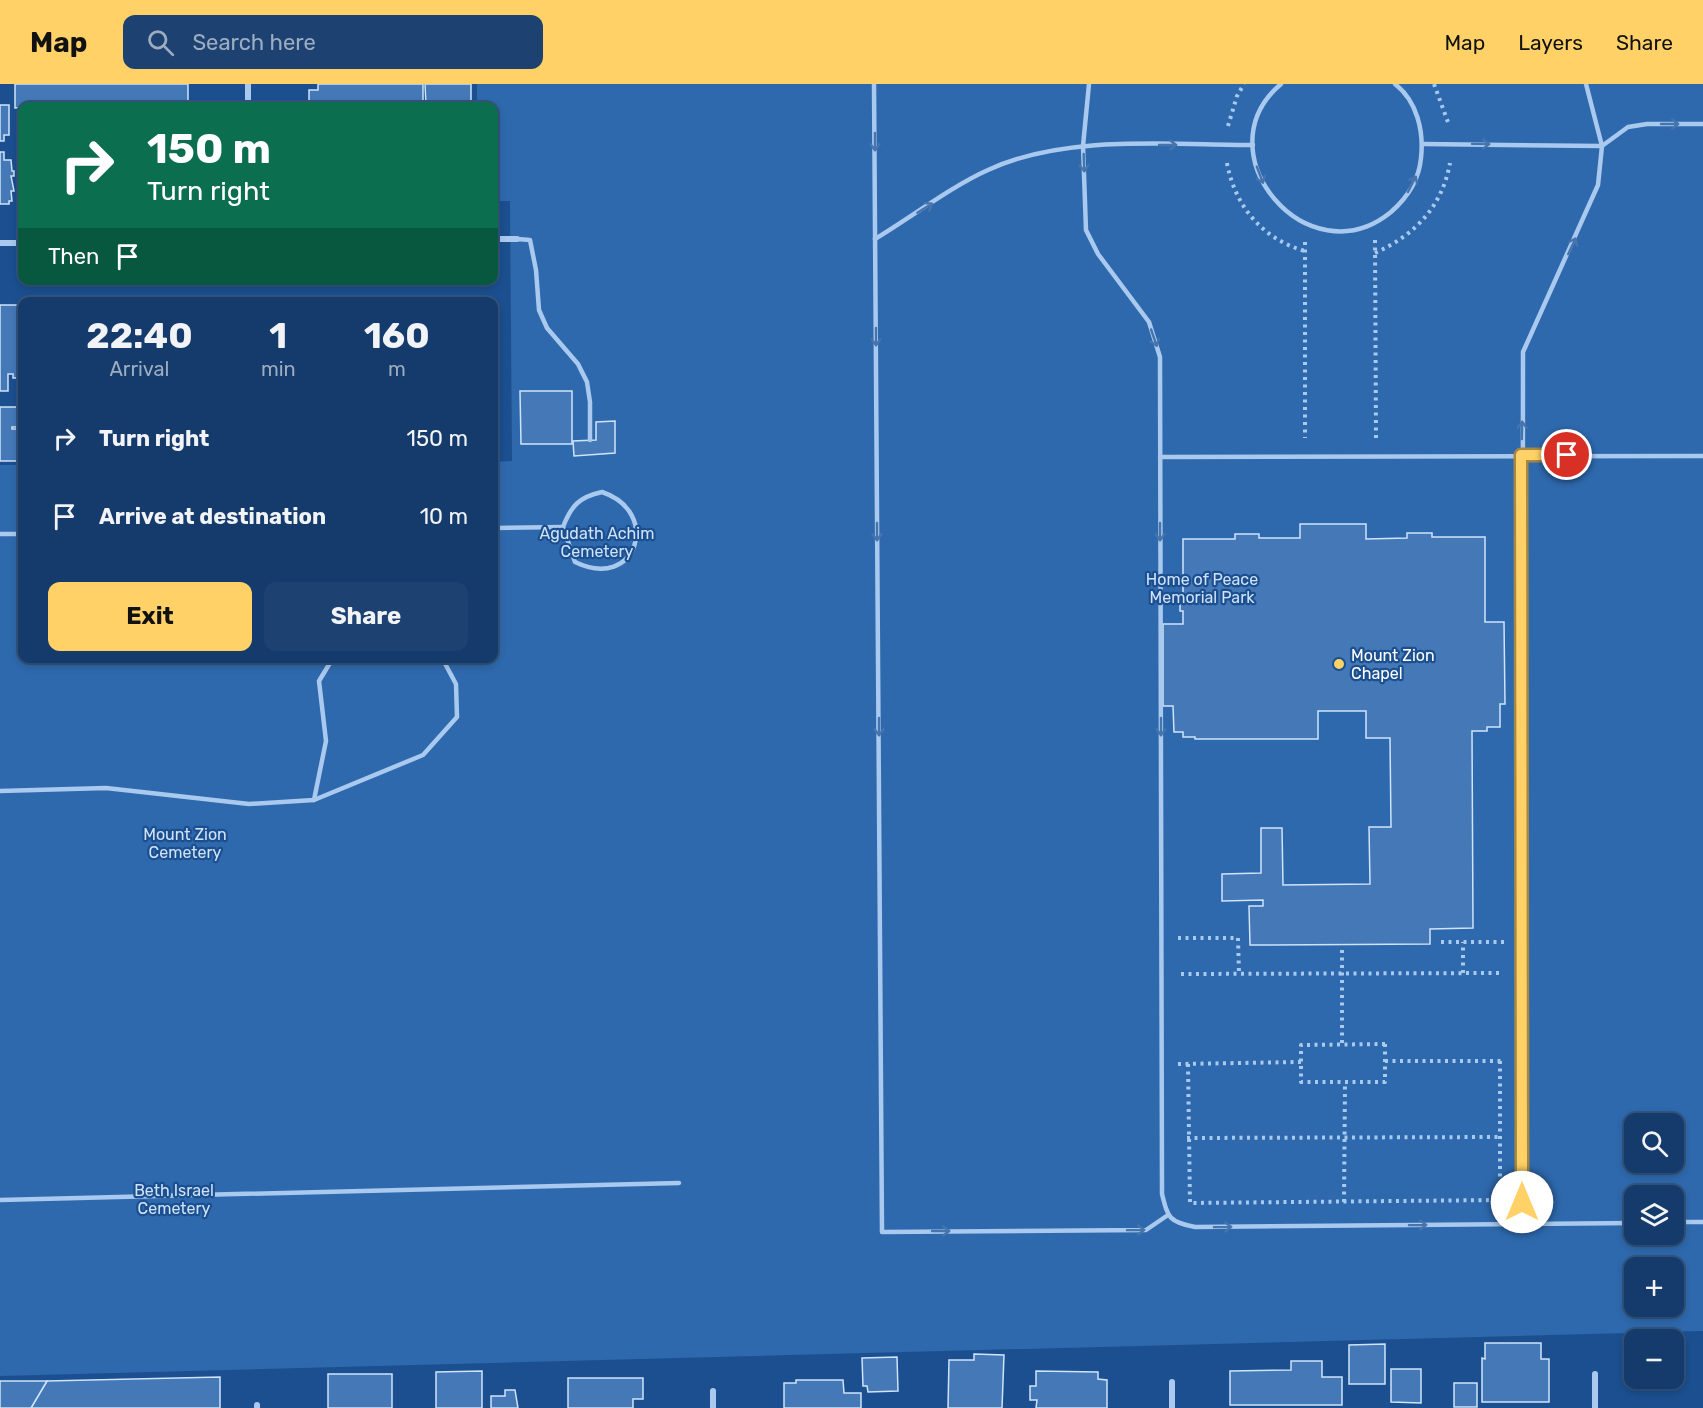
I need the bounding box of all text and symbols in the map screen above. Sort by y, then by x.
search box [123,15,543,69]
text: Map [30,26,87,59]
icon: search [144,26,177,59]
text: Search here [192,29,316,56]
text: Map [1444,30,1485,55]
text: Layers [1518,30,1583,55]
text: Share [1616,30,1673,55]
one-way arrow [1659,118,1679,130]
text: 150 m [147,124,271,174]
icon: right [48,126,126,204]
one-way arrow [869,132,881,152]
one-way arrow [1158,139,1178,151]
one-way arrow [1471,139,1491,150]
one-way arrow [1078,153,1089,173]
one-way arrow [1255,166,1266,184]
text: Turn right [147,175,270,207]
one-way arrow [1407,175,1419,193]
one-way arrow [916,202,933,214]
one-way arrow [1567,238,1578,256]
icon: arrive [111,240,144,273]
text: Then [48,243,99,270]
text: 22:40 [86,314,193,357]
text: 1 [269,314,287,357]
text: 160 [364,314,430,357]
one-way arrow [870,327,882,347]
one-way arrow [1150,328,1161,347]
text: Arrival [109,357,169,381]
text: min [261,357,296,381]
text: m [388,357,406,381]
one-way arrow [1516,421,1527,441]
icon: right [48,422,81,455]
text: Turn right [99,425,209,452]
text: 150 m [407,425,468,452]
pin [1541,429,1592,480]
icon: arrive [1550,438,1583,471]
icon: arrive [48,500,81,533]
text: Arrive at destination [99,503,326,530]
text: 10 m [420,503,468,530]
one-way arrow [1154,521,1166,541]
one-way arrow [871,522,883,542]
park label: Agudath Achim Cemetery [540,524,654,561]
park label: Home of Peace Memorial Park [1146,570,1258,607]
button: Exit [48,582,252,651]
button: Share [264,582,468,651]
place label: Mount Zion Chapel [1351,646,1435,683]
marker: Mount Zion Chapel [1332,657,1346,671]
one-way arrow [1155,716,1167,736]
one-way arrow [873,717,885,737]
park label: Mount Zion Cemetery [143,825,227,862]
map controls [1624,1113,1684,1389]
button: search [1624,1113,1684,1173]
position arrow [1490,1170,1554,1234]
park label: Beth Israel Cemetery [134,1181,214,1218]
button: layers [1624,1185,1684,1245]
one-way arrow [1407,1219,1427,1230]
one-way arrow [1212,1221,1232,1232]
one-way arrow [1125,1224,1145,1236]
one-way arrow [930,1225,950,1237]
button: + [1624,1257,1684,1317]
button: − [1624,1329,1684,1389]

